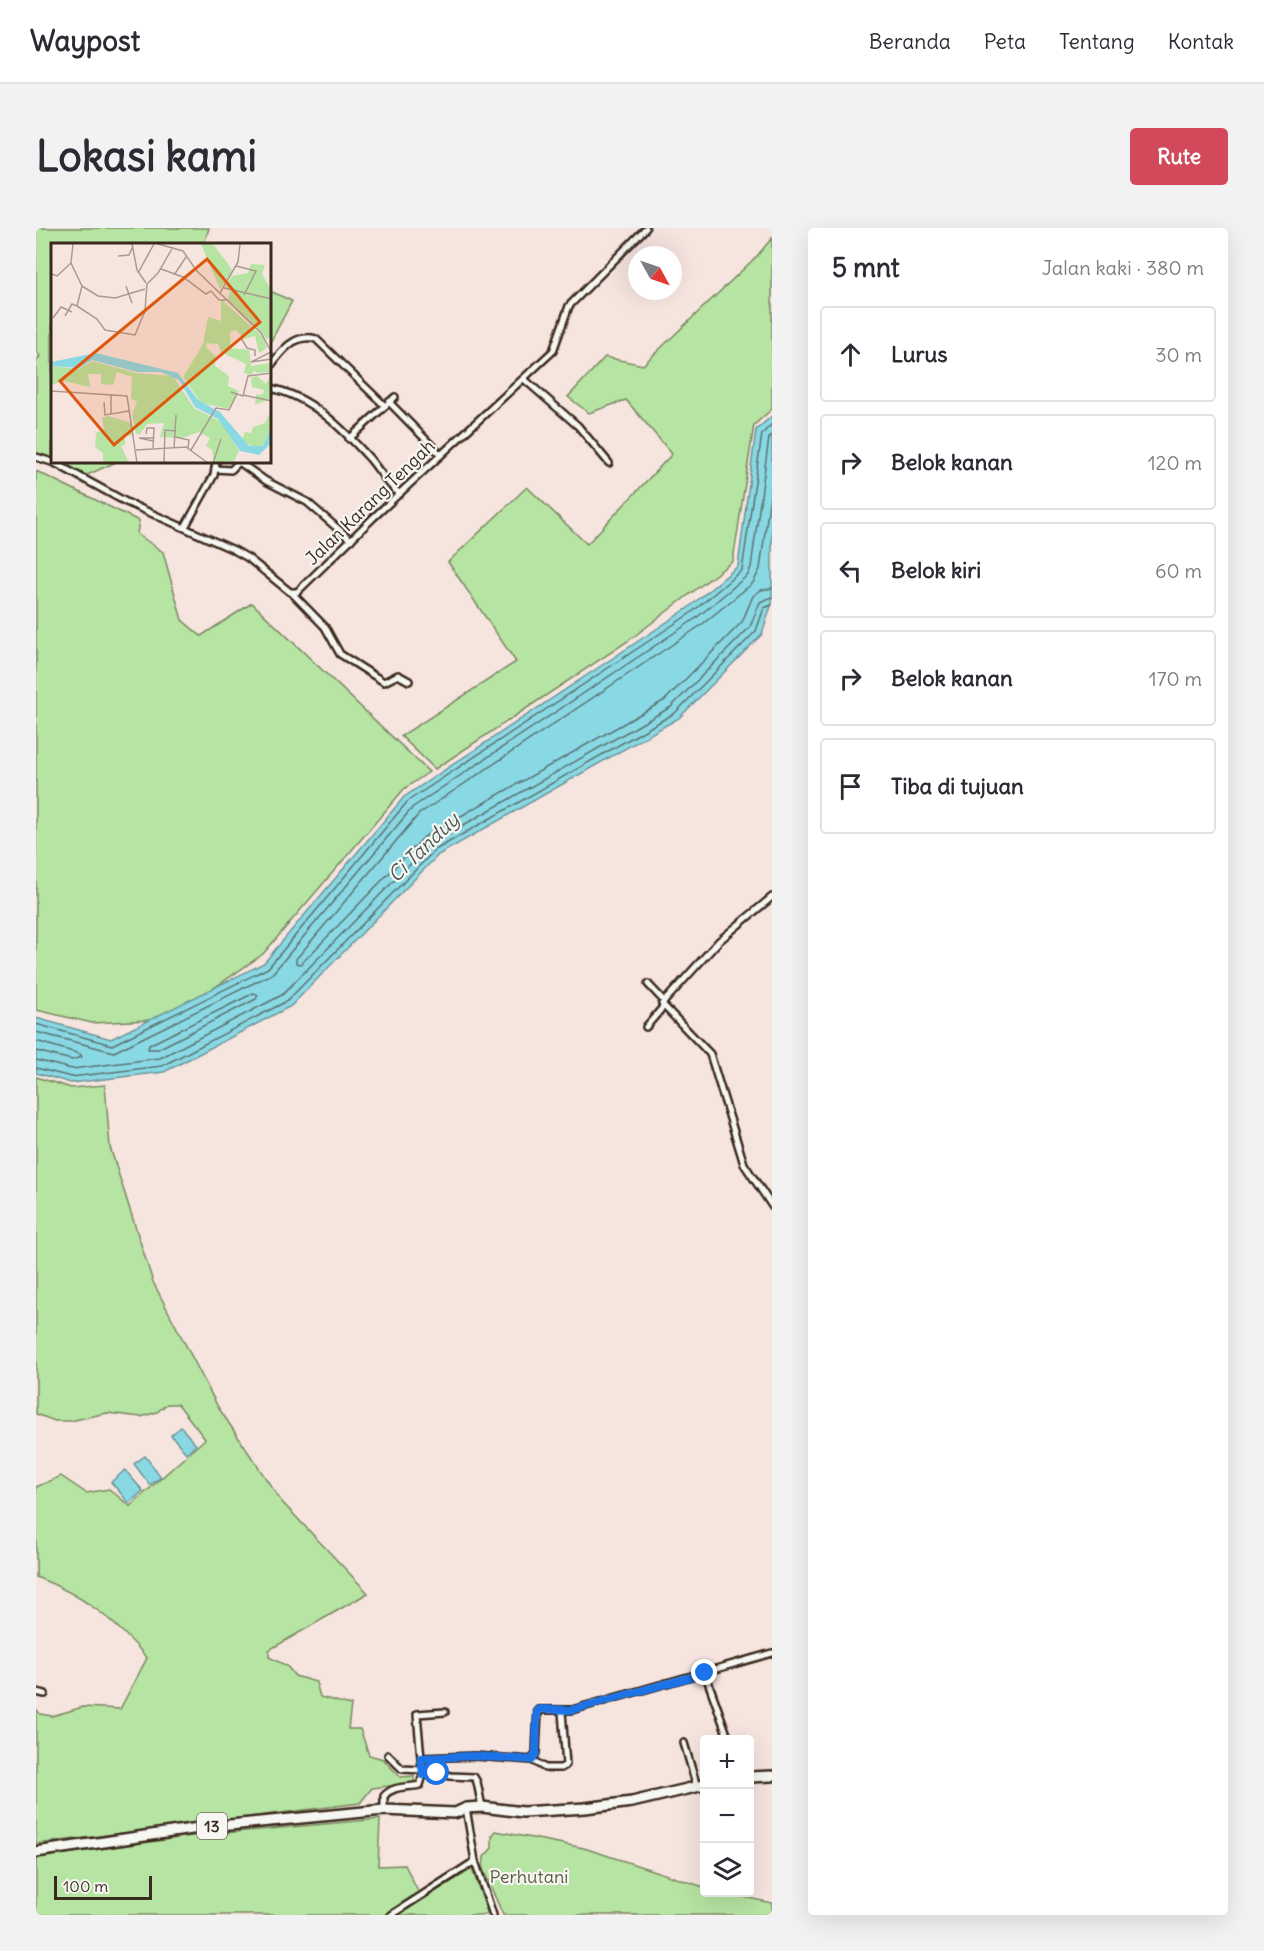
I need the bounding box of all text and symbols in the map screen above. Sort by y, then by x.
text: Waypost [30,23,140,59]
text: Beranda [869,28,951,55]
text: Peta [984,28,1026,55]
text: Tentang [1059,28,1135,55]
text: Kontak [1168,28,1234,55]
button: Rute [1130,128,1228,185]
text: Lokasi kami [36,130,257,182]
inset map [51,243,272,464]
north arrow [628,246,682,300]
text: 5 mnt [832,251,900,284]
text: Jalan kaki · 380 m [1042,255,1204,280]
icon: ahead [834,338,867,371]
text: Lurus [891,340,947,368]
text: 30 m [1155,342,1202,367]
street label: Jalan Karang Tengah [301,434,439,570]
icon: right [834,446,867,479]
text: Belok kanan [891,448,1013,476]
text: 120 m [1148,450,1202,475]
icon: left [834,554,867,587]
text: Belok kiri [891,556,981,584]
text: 60 m [1155,558,1202,583]
icon: right [834,662,867,695]
text: Belok kanan [891,664,1013,692]
text: 170 m [1149,666,1202,691]
icon: arrive [834,770,867,803]
text: Tiba di tujuan [891,772,1024,800]
water label: Ci Tanduy [382,806,465,887]
route end [691,1659,717,1685]
map controls [700,1735,754,1897]
button: + [700,1735,754,1789]
route start [423,1759,449,1785]
button: − [700,1789,754,1843]
road number: 13 [197,1813,227,1839]
button: layers [700,1843,754,1897]
park label: Perhutani [490,1865,568,1888]
scale bar [54,1873,152,1900]
text: 100 m [63,1876,108,1896]

